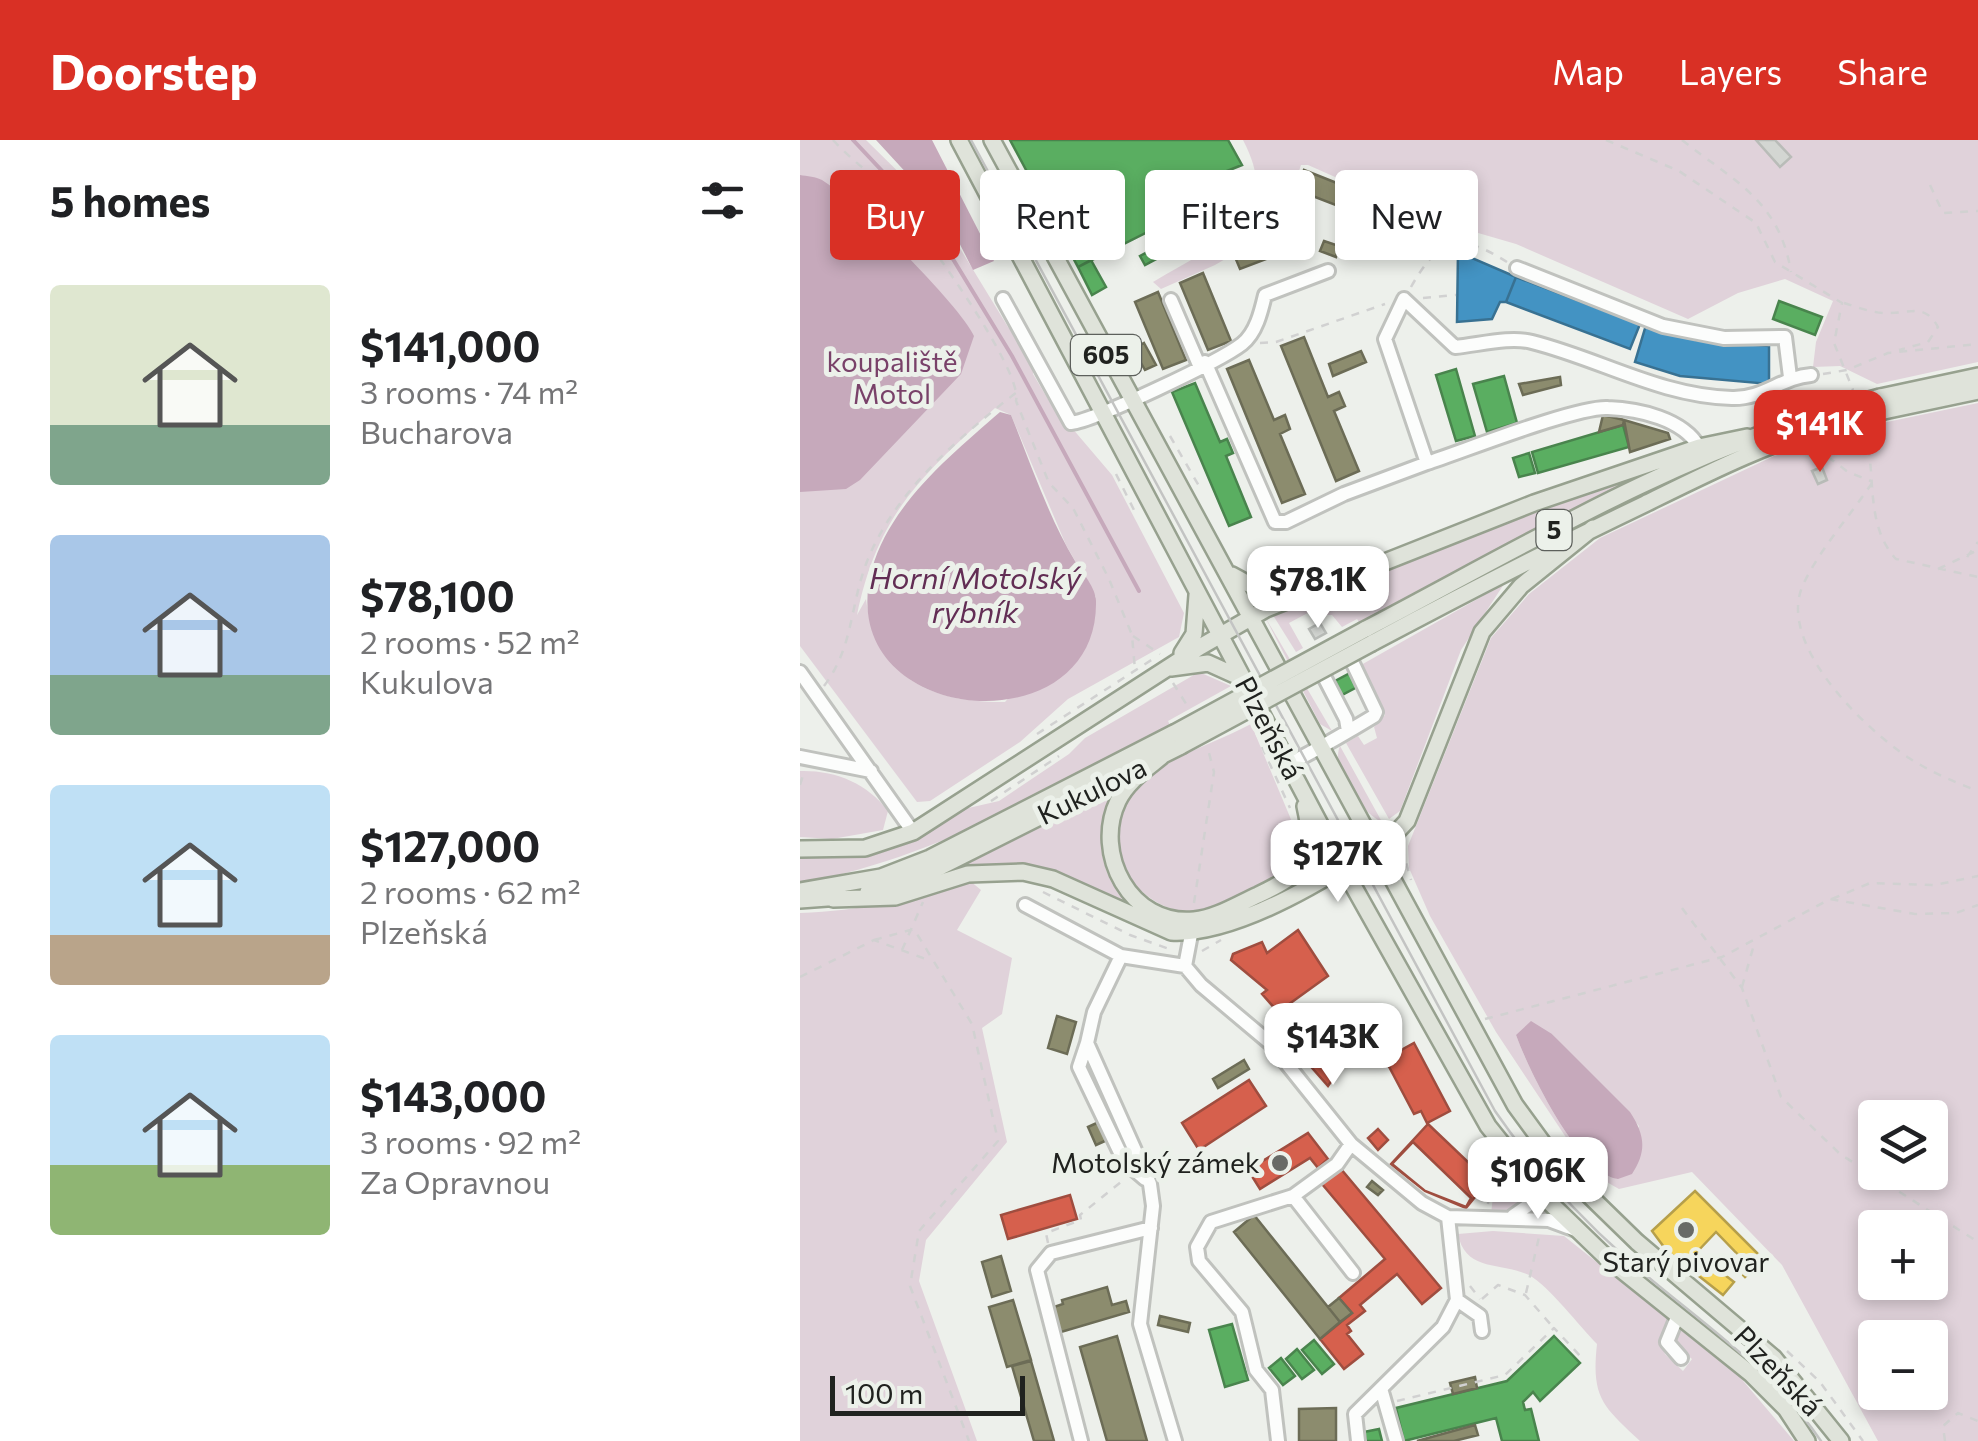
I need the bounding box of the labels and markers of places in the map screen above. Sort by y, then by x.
pin: $141K [1750,390,1890,475]
pin: $78.1K [1237,546,1399,631]
pin: $127K [1268,820,1408,905]
pin: $143K [1263,1003,1403,1088]
pin: $106K [1468,1137,1608,1222]
place label: Motolský zámek [1051,1145,1260,1179]
marker: Motolský zámek [1269,1152,1291,1174]
marker: Starý pivovar [1675,1219,1697,1241]
place label: Starý pivovar [1602,1244,1770,1278]

